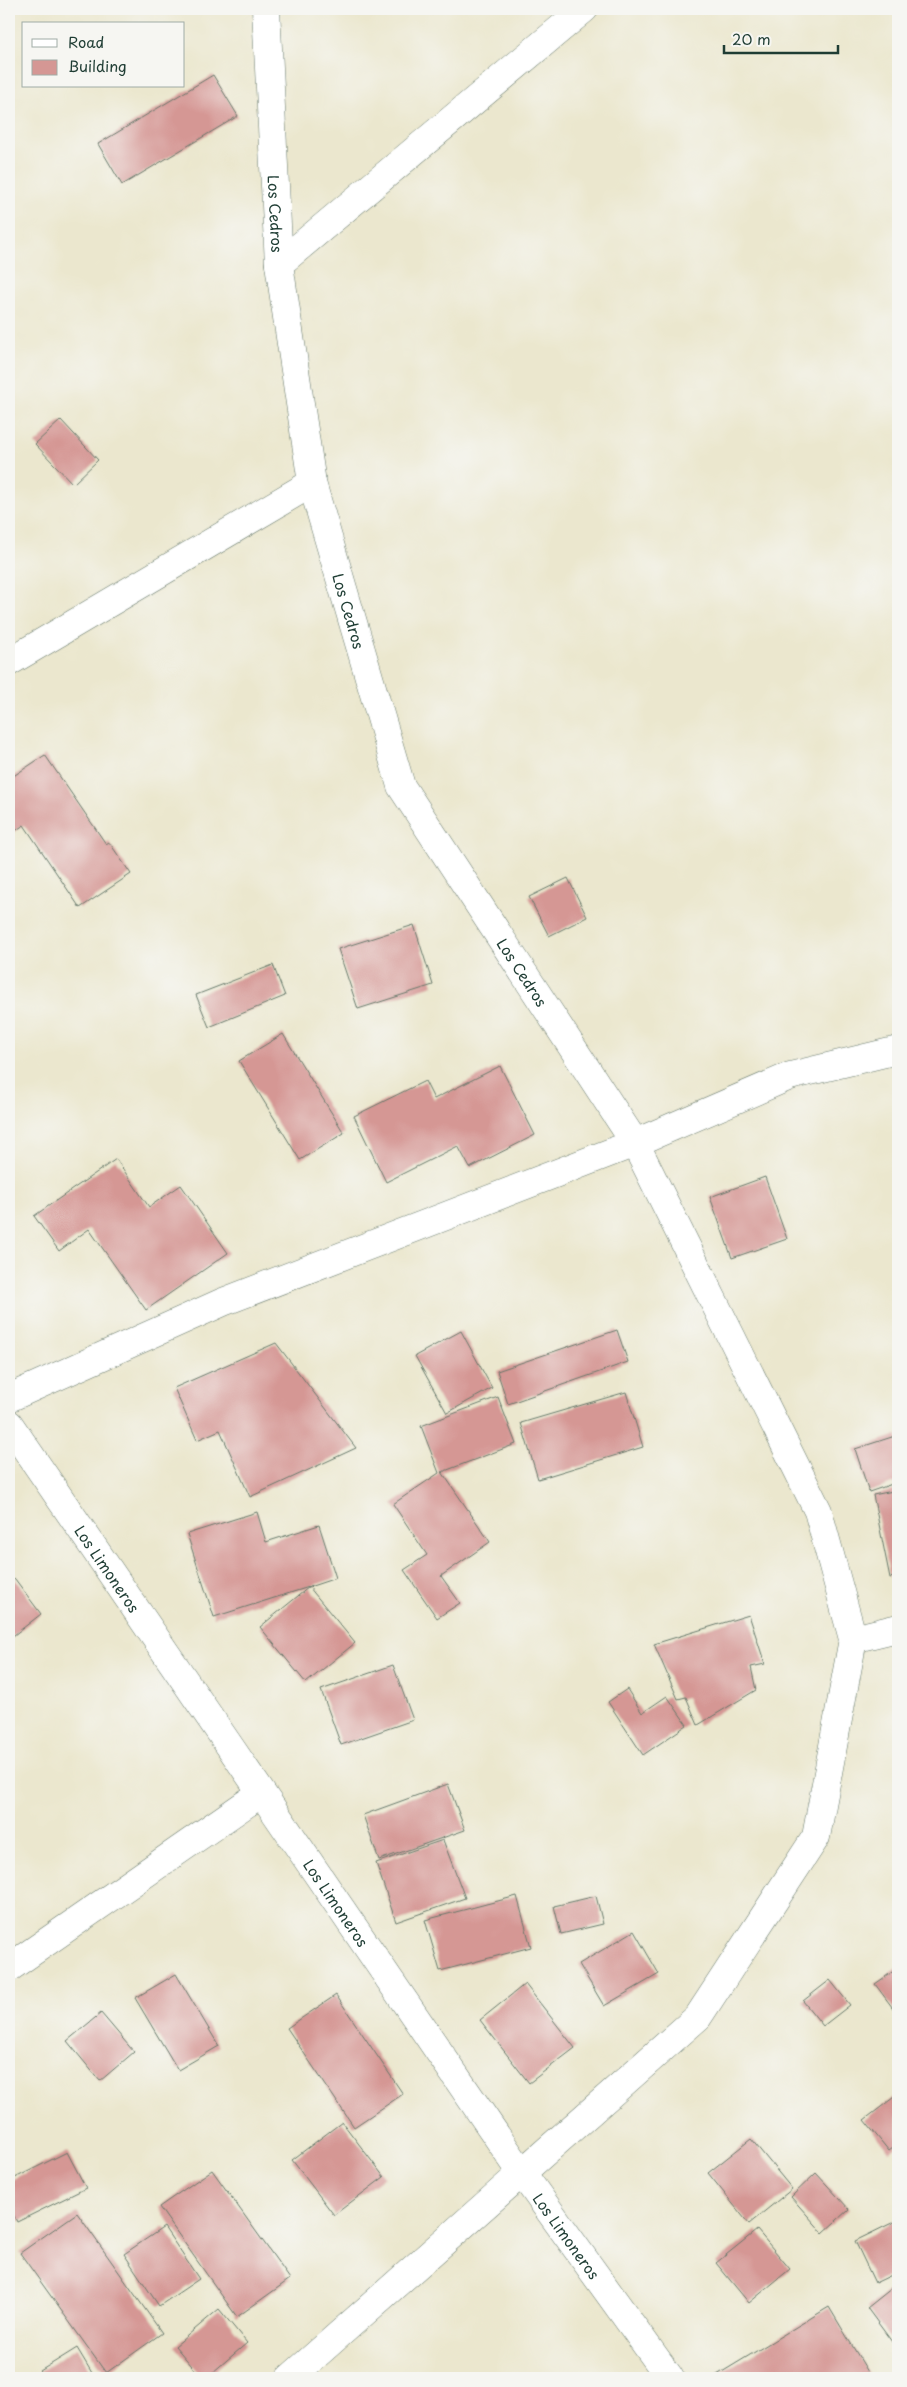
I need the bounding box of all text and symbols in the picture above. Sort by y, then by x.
legend [22,22,185,88]
scale bar [724,22,838,54]
text: 20 m [732,27,771,50]
text: Road [68,30,104,53]
text: Building [68,54,127,77]
street label: Los Cedros [263,174,290,253]
street label: Los Cedros [328,570,372,651]
street label: Los Cedros [492,933,554,1011]
street label: Los Limoneros [70,1520,146,1617]
street label: Los Limoneros [299,1854,375,1951]
street label: Los Limoneros [528,2188,606,2284]

